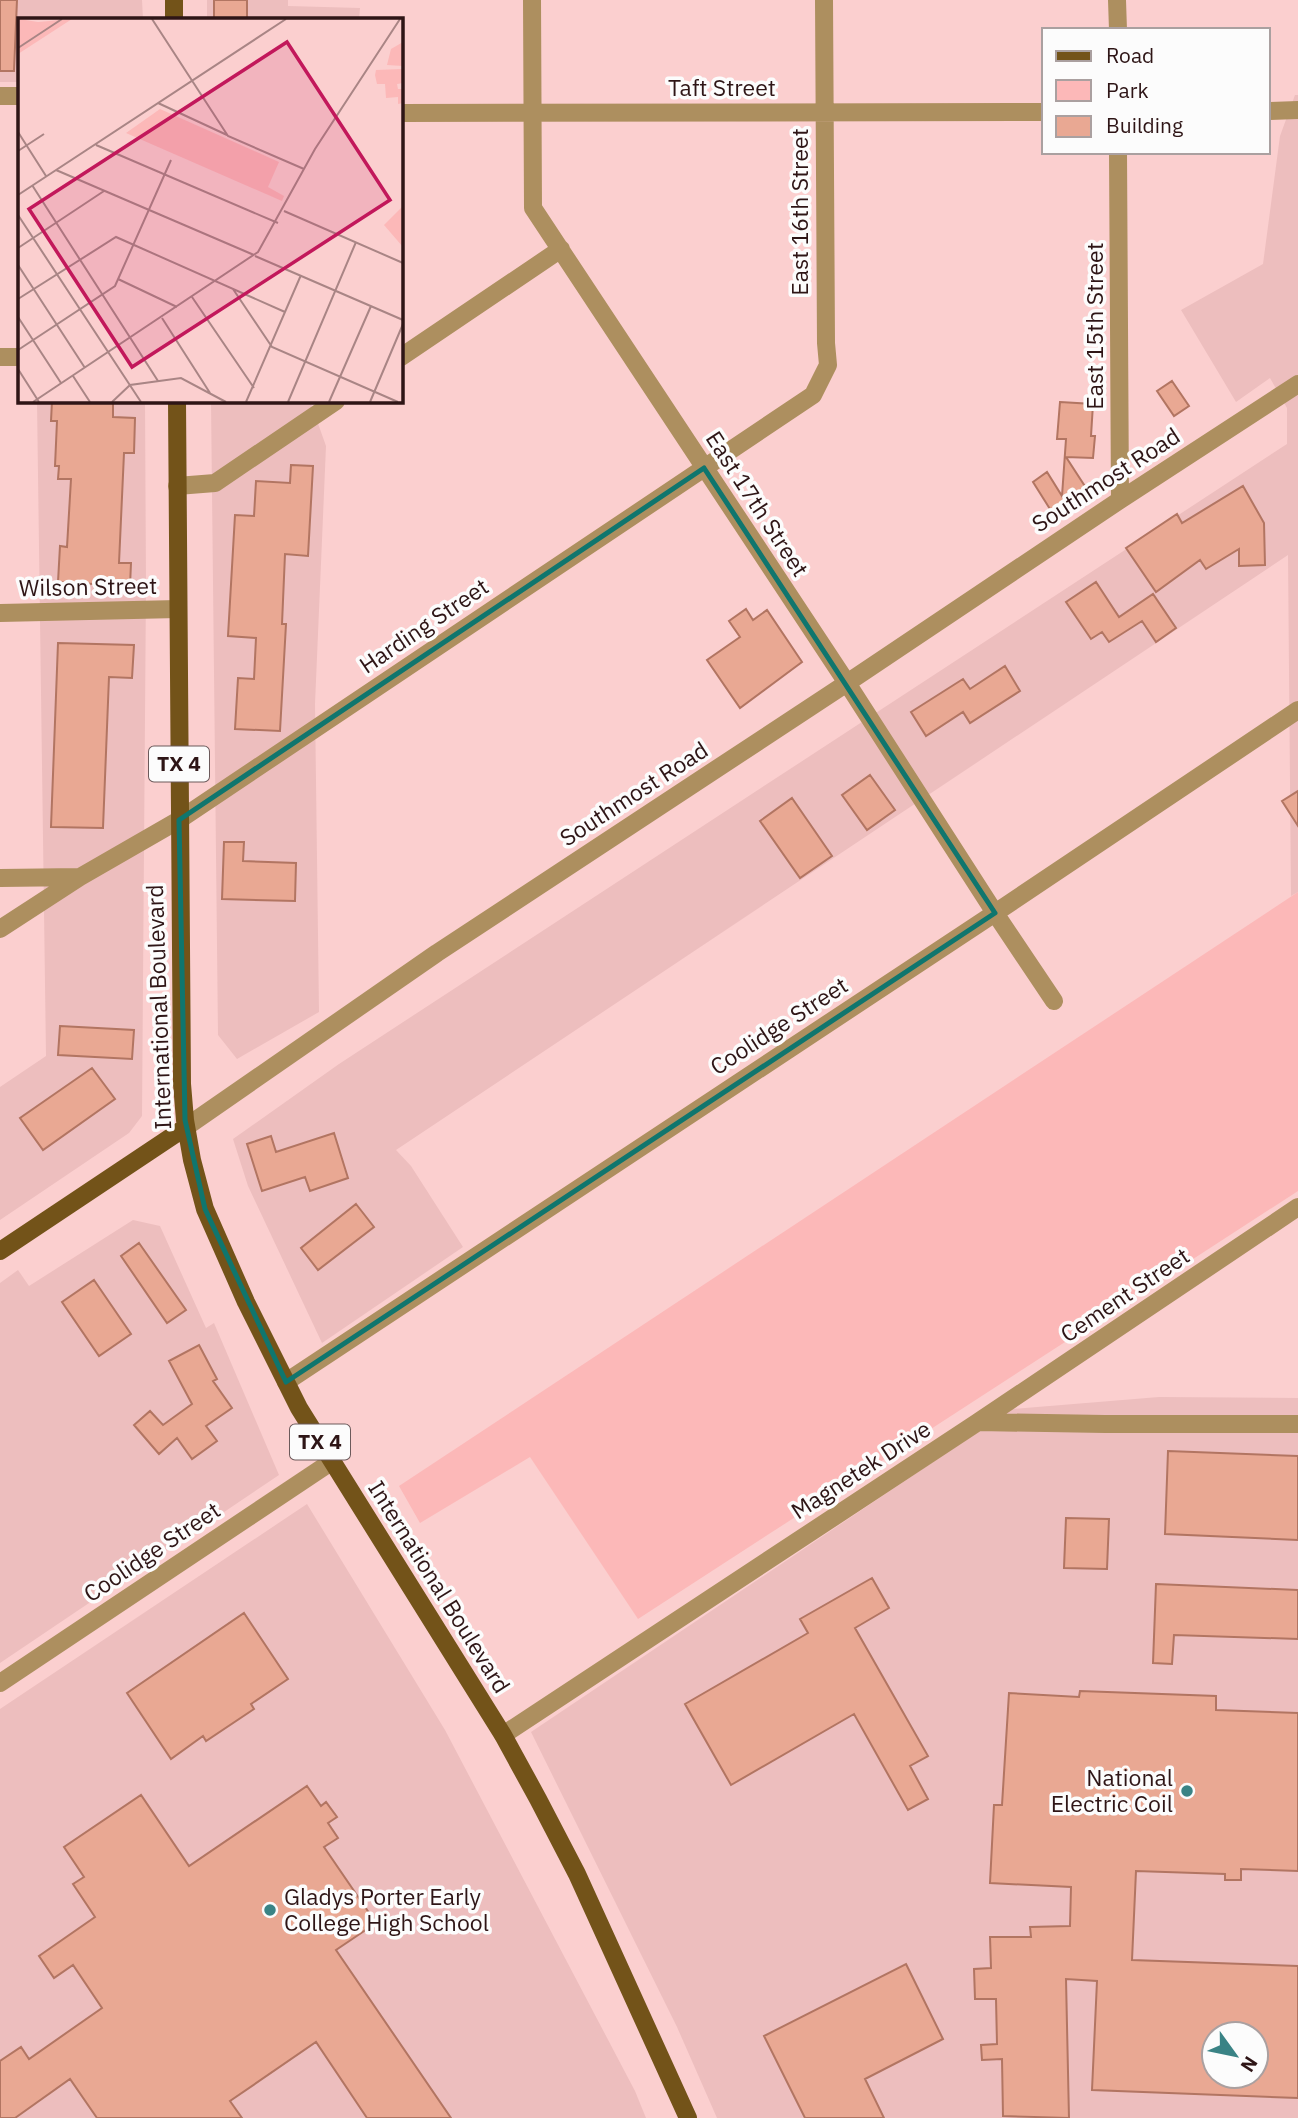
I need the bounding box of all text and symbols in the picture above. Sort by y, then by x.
inset map [18,18,402,402]
legend [1042,28,1270,154]
text: Road [1106,41,1154,69]
street label: Taft Street [668,72,776,102]
text: Park [1106,76,1149,104]
text: Building [1106,111,1183,139]
street label: East 16th Street [784,128,814,296]
street label: East 15th Street [1079,242,1109,410]
street label: Southmost Road [1026,420,1185,538]
street label: East 17th Street [700,425,816,582]
street label: Wilson Street [19,570,157,602]
street label: Harding Street [353,571,494,679]
street label: Southmost Road [554,734,713,852]
road number: TX 4 [149,746,209,782]
street label: International Boulevard [139,884,177,1130]
street label: Coolidge Street [704,969,853,1081]
street label: Cement Street [1054,1240,1195,1348]
street label: Magnetek Drive [785,1413,936,1525]
road number: TX 4 [290,1424,350,1460]
street label: International Boulevard [362,1475,518,1698]
street label: Coolidge Street [77,1494,226,1608]
place label: National Electric Coil [1051,1762,1173,1818]
marker: National Electric Coil [1179,1783,1195,1799]
place label: Gladys Porter Early College High School [284,1881,489,1937]
marker: Gladys Porter Early College High School [262,1902,278,1918]
north arrow [1200,2020,1270,2090]
text: N [1235,2052,1263,2077]

